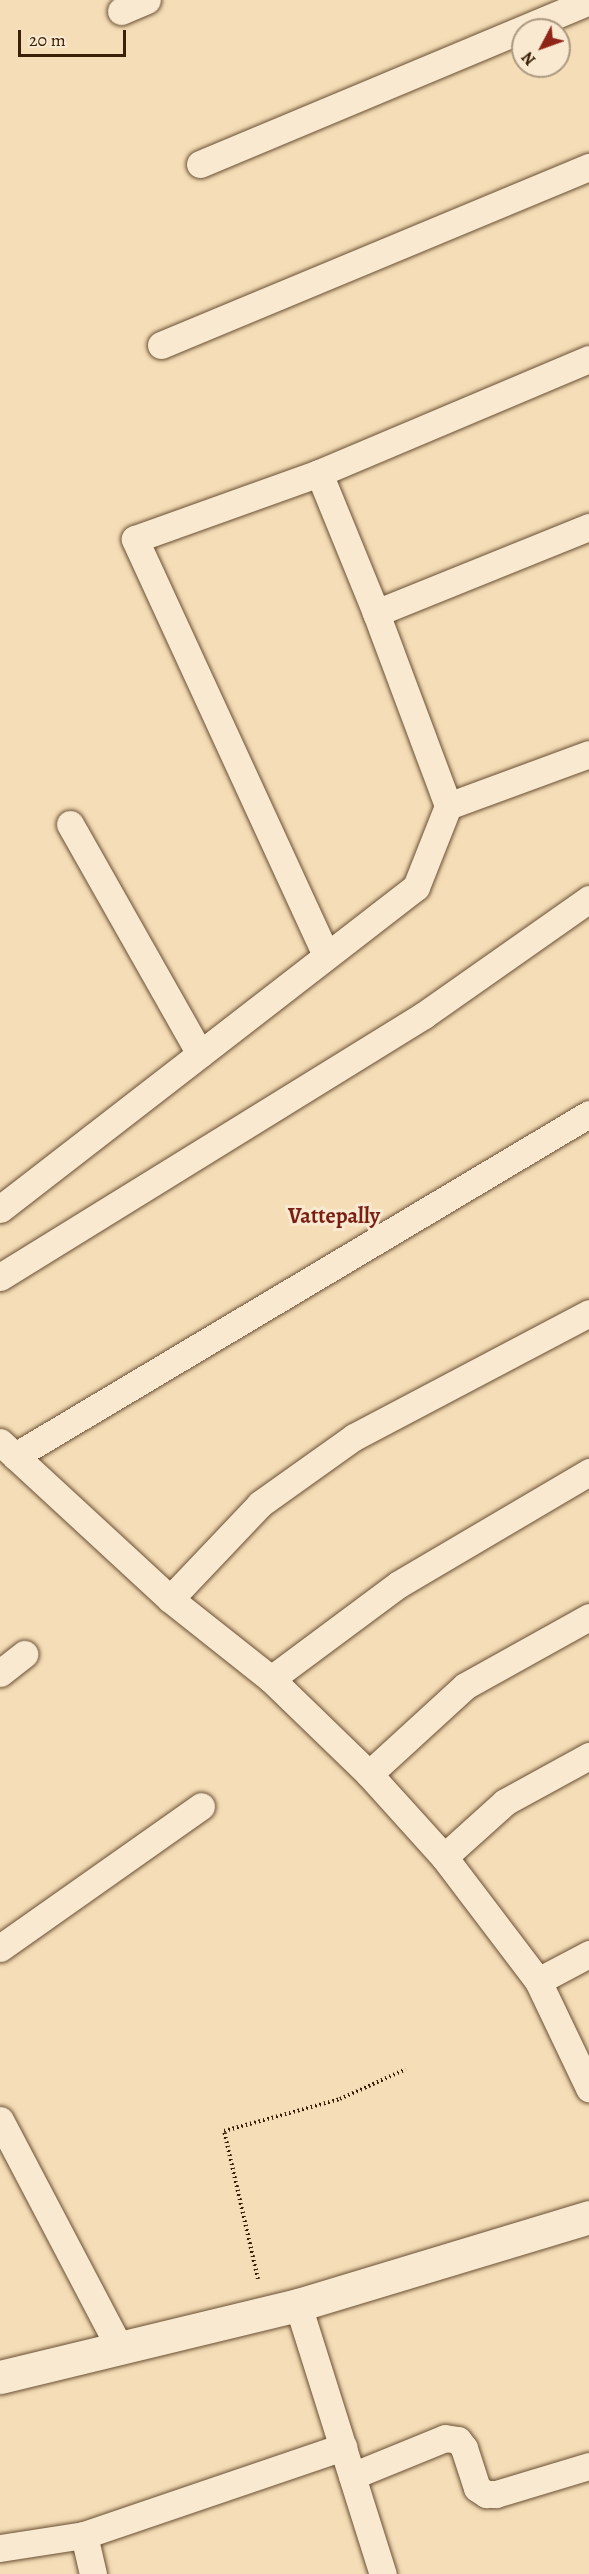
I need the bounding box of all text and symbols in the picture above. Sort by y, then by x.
scale bar [21,18,129,56]
north arrow [511,18,571,78]
text: 20 m [29,28,66,52]
text: N [517,47,541,70]
district label: Vattepally [288,1204,380,1230]

